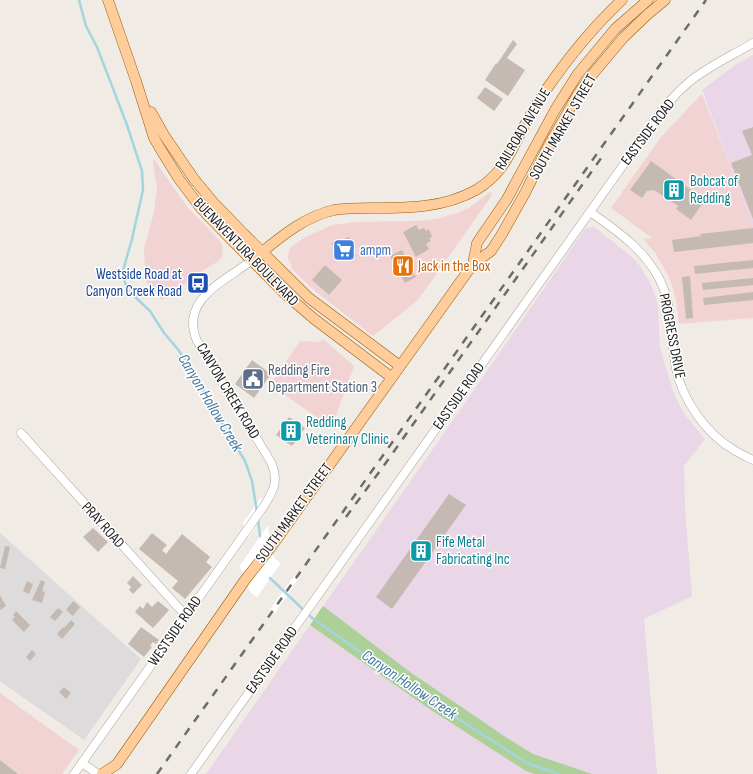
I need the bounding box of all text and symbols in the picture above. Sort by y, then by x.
street label: SOUTH MARKET STREET [525,71,601,183]
street label: RAILROAD AVENUE [491,85,555,173]
street label: EASTSIDE ROAD [617,95,679,169]
place label: Bobcat of Redding [690,172,739,208]
building icon: Bobcat of Redding [661,177,687,203]
street label: BUENAVENTURA BOULEVARD [189,194,303,310]
supermarket icon: ampm [331,237,357,263]
place label: ampm [360,241,391,260]
restaurant icon: Jack in the Box [390,253,416,279]
place label: Jack in the Box [417,257,491,276]
place label: Westside Road at Canyon Creek Road [86,265,182,301]
bus stop icon: Westside Road at Canyon Creek Road [185,270,211,296]
street label: PROGRESS DRIVE [654,292,690,380]
street label: CANYON CREEK ROAD [192,340,264,442]
water label: Canyon Hollow Creek [173,351,247,456]
street label: EASTSIDE ROAD [429,359,489,433]
place label: Redding Fire Department Station 3 [268,361,377,397]
public building icon: Redding Fire Department Station 3 [240,366,266,392]
place label: Redding Veterinary Clinic [306,413,389,449]
building icon: Redding Veterinary Clinic [278,418,304,444]
street label: SOUTH MARKET STREET [251,459,337,567]
street label: PRAY ROAD [77,498,129,552]
place label: Fife Metal Fabricating Inc [436,533,510,569]
building icon: Fife Metal Fabricating Inc [408,538,434,564]
street label: WESTSIDE ROAD [144,592,206,670]
street label: EASTSIDE ROAD [242,623,302,697]
water label: Canyon Hollow Creek [358,646,461,724]

